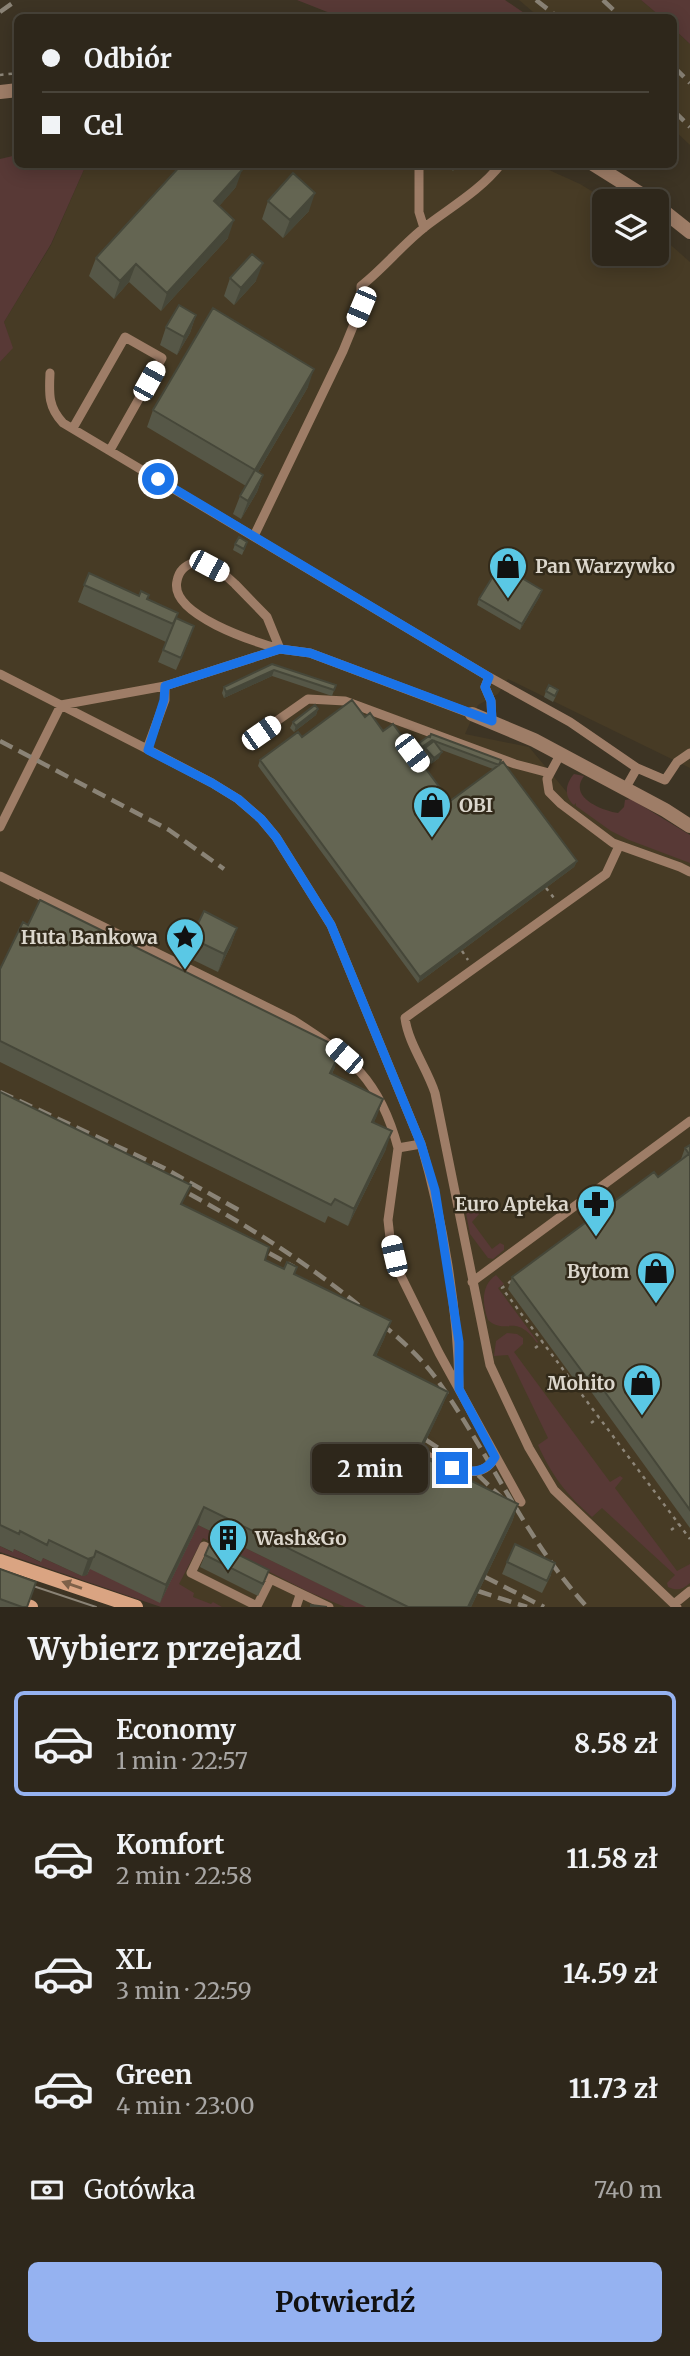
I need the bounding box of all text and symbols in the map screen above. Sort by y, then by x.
text: Odbiór [84,42,172,75]
text: Cel [84,109,123,142]
map controls [592,189,669,266]
button: layers [592,189,669,266]
car [344,284,379,330]
car [130,358,169,404]
route start [142,463,174,495]
shop icon: Pan Warzywko [487,545,529,600]
car [186,547,233,585]
place label: Pan Warzywko [535,554,675,578]
car [238,712,285,754]
car [391,730,434,776]
shop icon: OBI [411,784,453,839]
place label: OBI [459,793,493,817]
place icon: Huta Bankowa [164,916,206,971]
place label: Huta Bankowa [21,925,158,949]
car [322,1034,367,1078]
pharmacy icon: Euro Apteka [575,1183,617,1238]
place label: Euro Apteka [455,1192,569,1216]
car [380,1233,409,1279]
shop icon: Bytom [635,1250,677,1305]
place label: Bytom [567,1259,629,1283]
shop icon: Mohito [621,1362,663,1417]
place label: Mohito [547,1371,615,1395]
callout: 2 min [312,1444,428,1492]
route end [436,1452,468,1484]
text: 2 min [337,1454,403,1483]
building icon: Wash&Go [207,1517,249,1572]
place label: Wash&Go [254,1526,346,1550]
one-way arrow [61,1579,82,1590]
text: Wybierz przejazd [28,1629,302,1669]
icon: car [32,1712,95,1775]
text: Economy [116,1713,236,1746]
text: 8.58 zł [574,1727,658,1760]
text: 1 min · 22:57 [116,1746,248,1775]
icon: car [32,1827,95,1890]
text: Komfort [116,1828,225,1861]
text: 11.58 zł [566,1842,658,1875]
text: 2 min · 22:58 [116,1861,252,1890]
icon: car [32,1942,95,2005]
text: XL [116,1943,152,1976]
text: 14.59 zł [563,1957,658,1990]
text: 3 min · 22:59 [116,1976,252,2005]
icon: car [32,2057,95,2120]
text: Green [116,2058,192,2091]
text: 11.73 zł [569,2072,658,2105]
text: 4 min · 23:00 [116,2091,255,2120]
icon: cash [28,2171,66,2209]
text: Gotówka [84,2173,196,2206]
text: 740 m [594,2175,662,2204]
button: Potwierdź [28,2262,662,2342]

